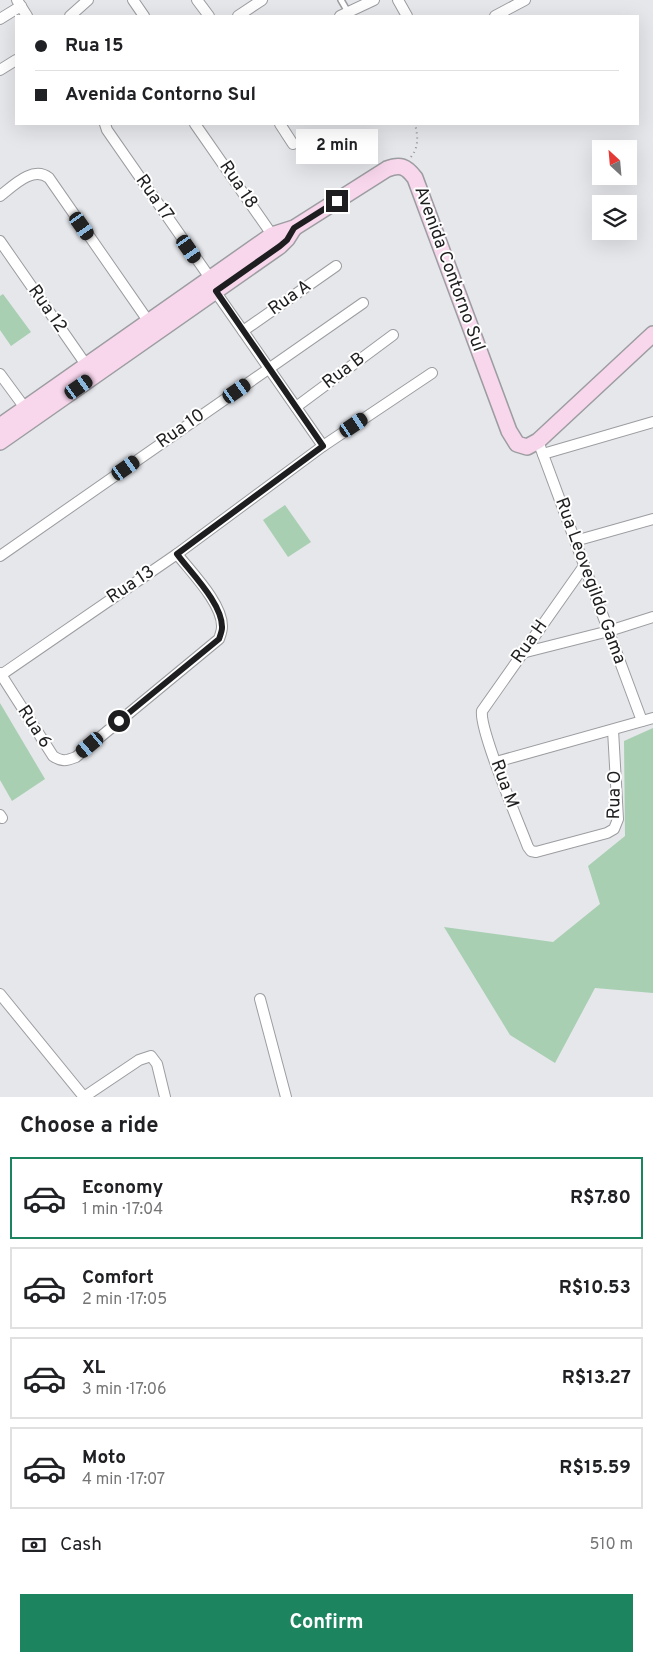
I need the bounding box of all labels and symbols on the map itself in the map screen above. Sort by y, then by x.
callout: 2 min [296,128,378,164]
north arrow [592,140,638,185]
street label: Rua 18 [214,156,262,214]
street label: Rua 17 [130,170,178,226]
street label: Avenida Contorno Sul [408,183,490,355]
route end [326,190,348,212]
car [67,209,96,243]
car [174,232,203,266]
street label: Rua A [264,275,316,321]
street label: Rua 12 [22,281,72,337]
street label: Rua B [318,348,370,394]
car [62,372,95,402]
car [220,376,253,406]
street label: Rua 10 [152,404,210,454]
car [337,410,370,440]
car [109,453,142,483]
street label: Rua Leovegildo Gama [549,495,631,667]
street label: Rua 13 [103,561,159,609]
street label: Rua H [507,616,553,668]
street label: Rua 6 [12,701,56,753]
route start [108,710,130,732]
car [73,730,106,760]
street label: Rua M [485,757,523,811]
street label: Rua O [603,770,627,820]

